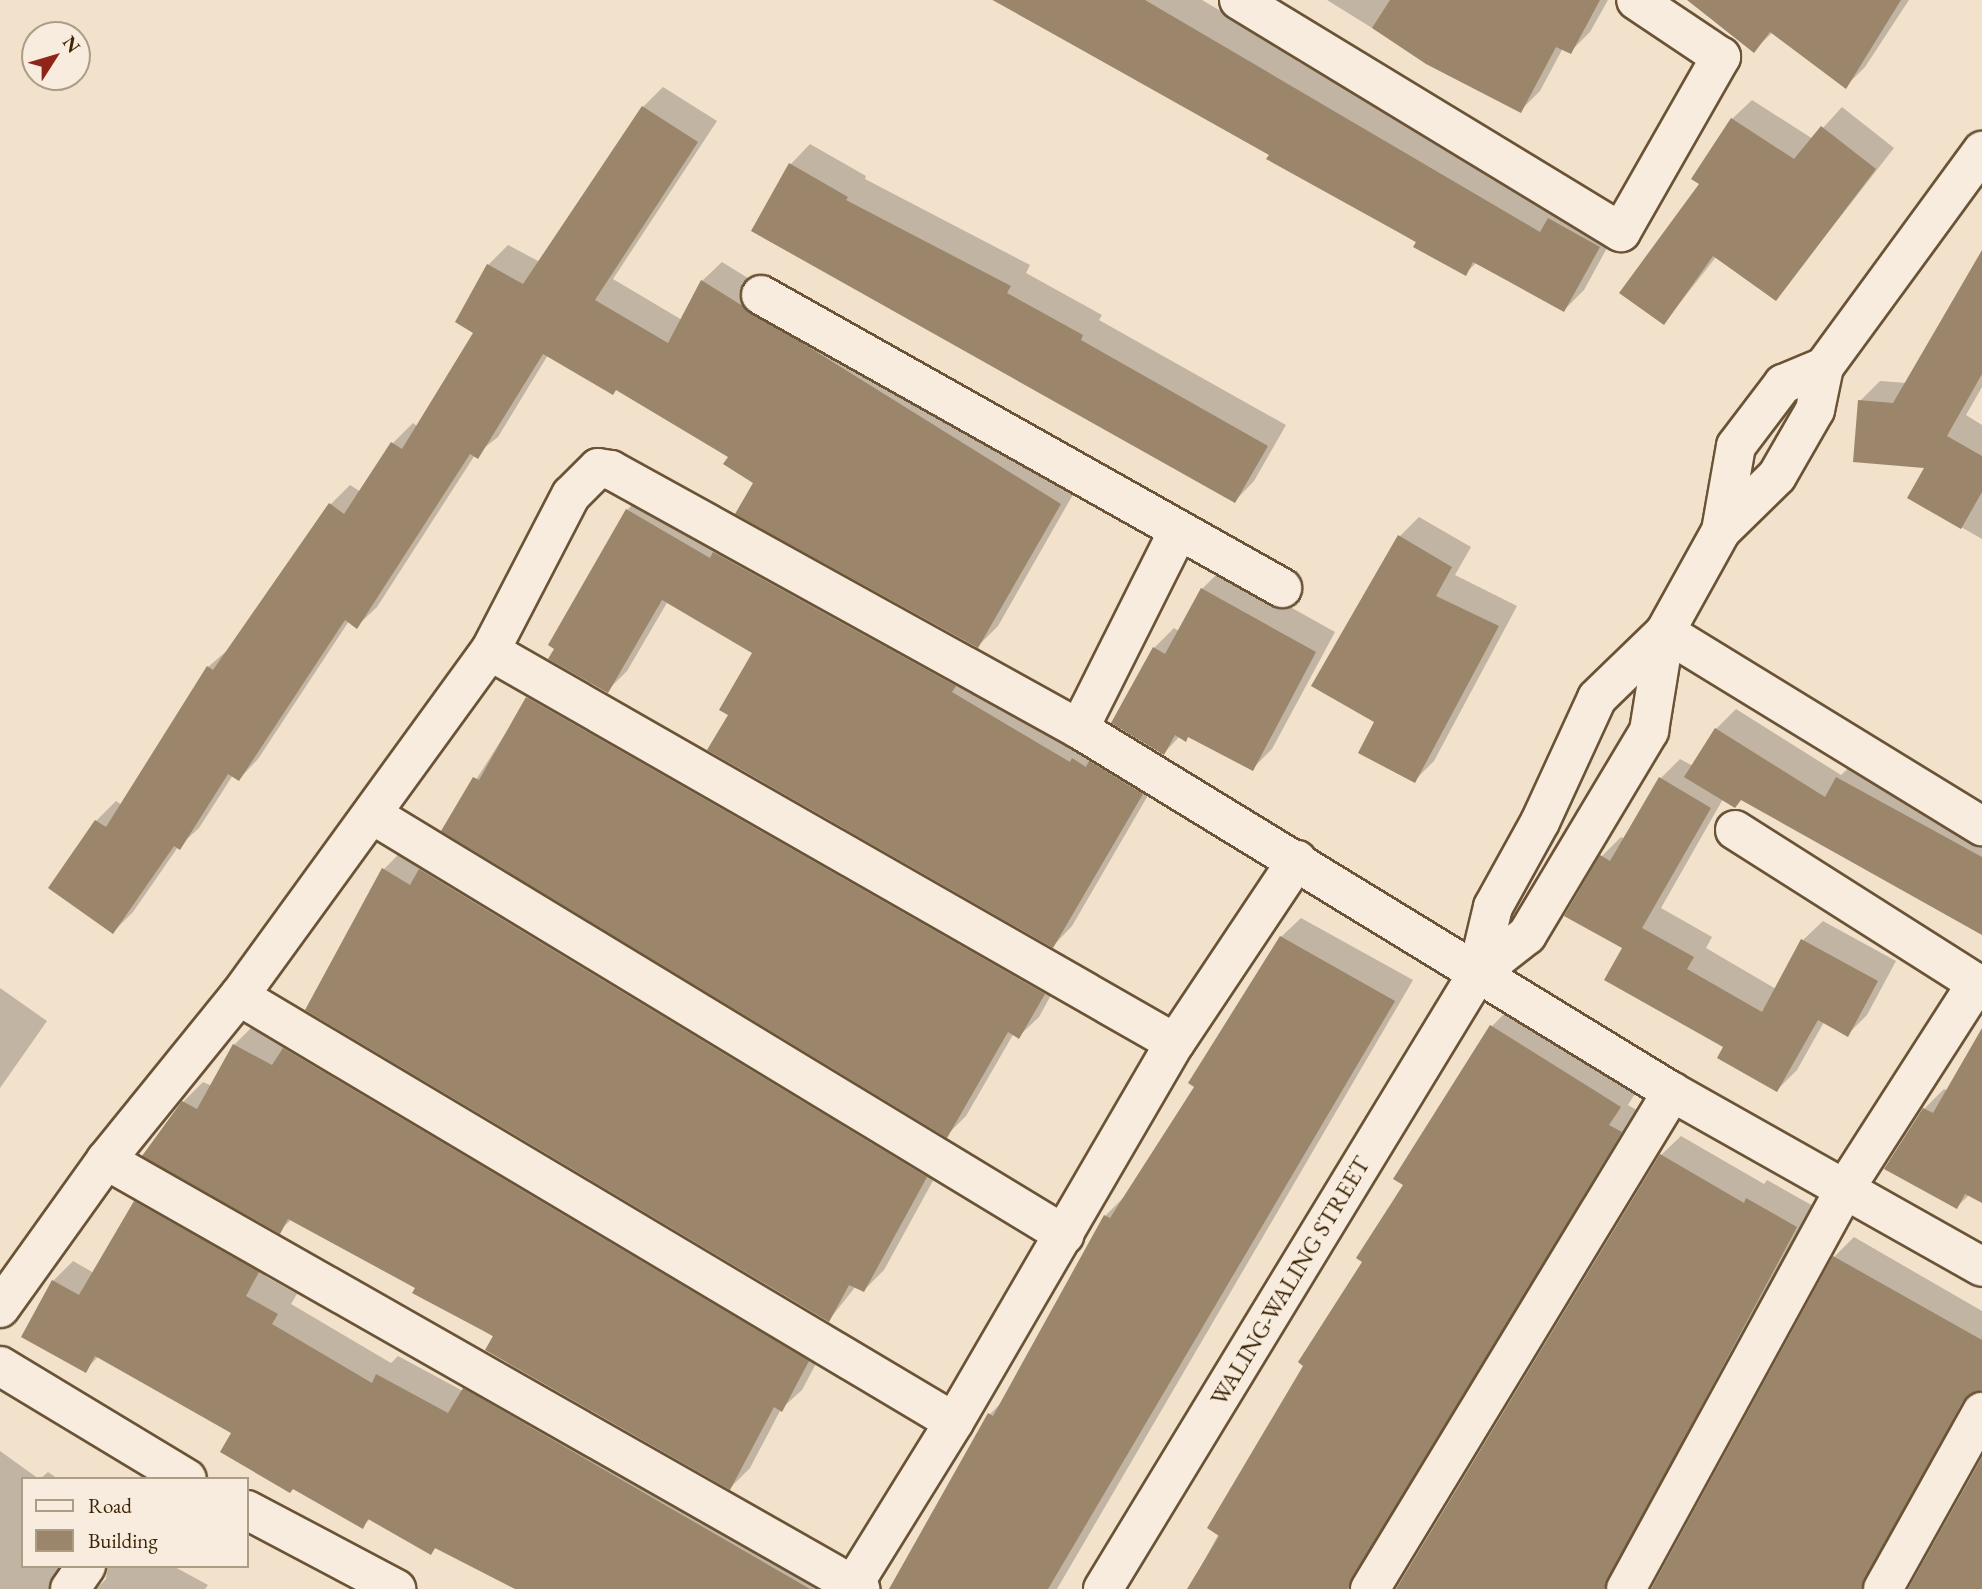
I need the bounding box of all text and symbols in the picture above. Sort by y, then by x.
north arrow [21,21,91,91]
text: N [57,31,86,58]
street label: WALING-WALING STREET [1204,1151,1376,1411]
legend [21,1477,248,1568]
text: Road [88,1492,132,1519]
text: Building [88,1527,158,1554]

